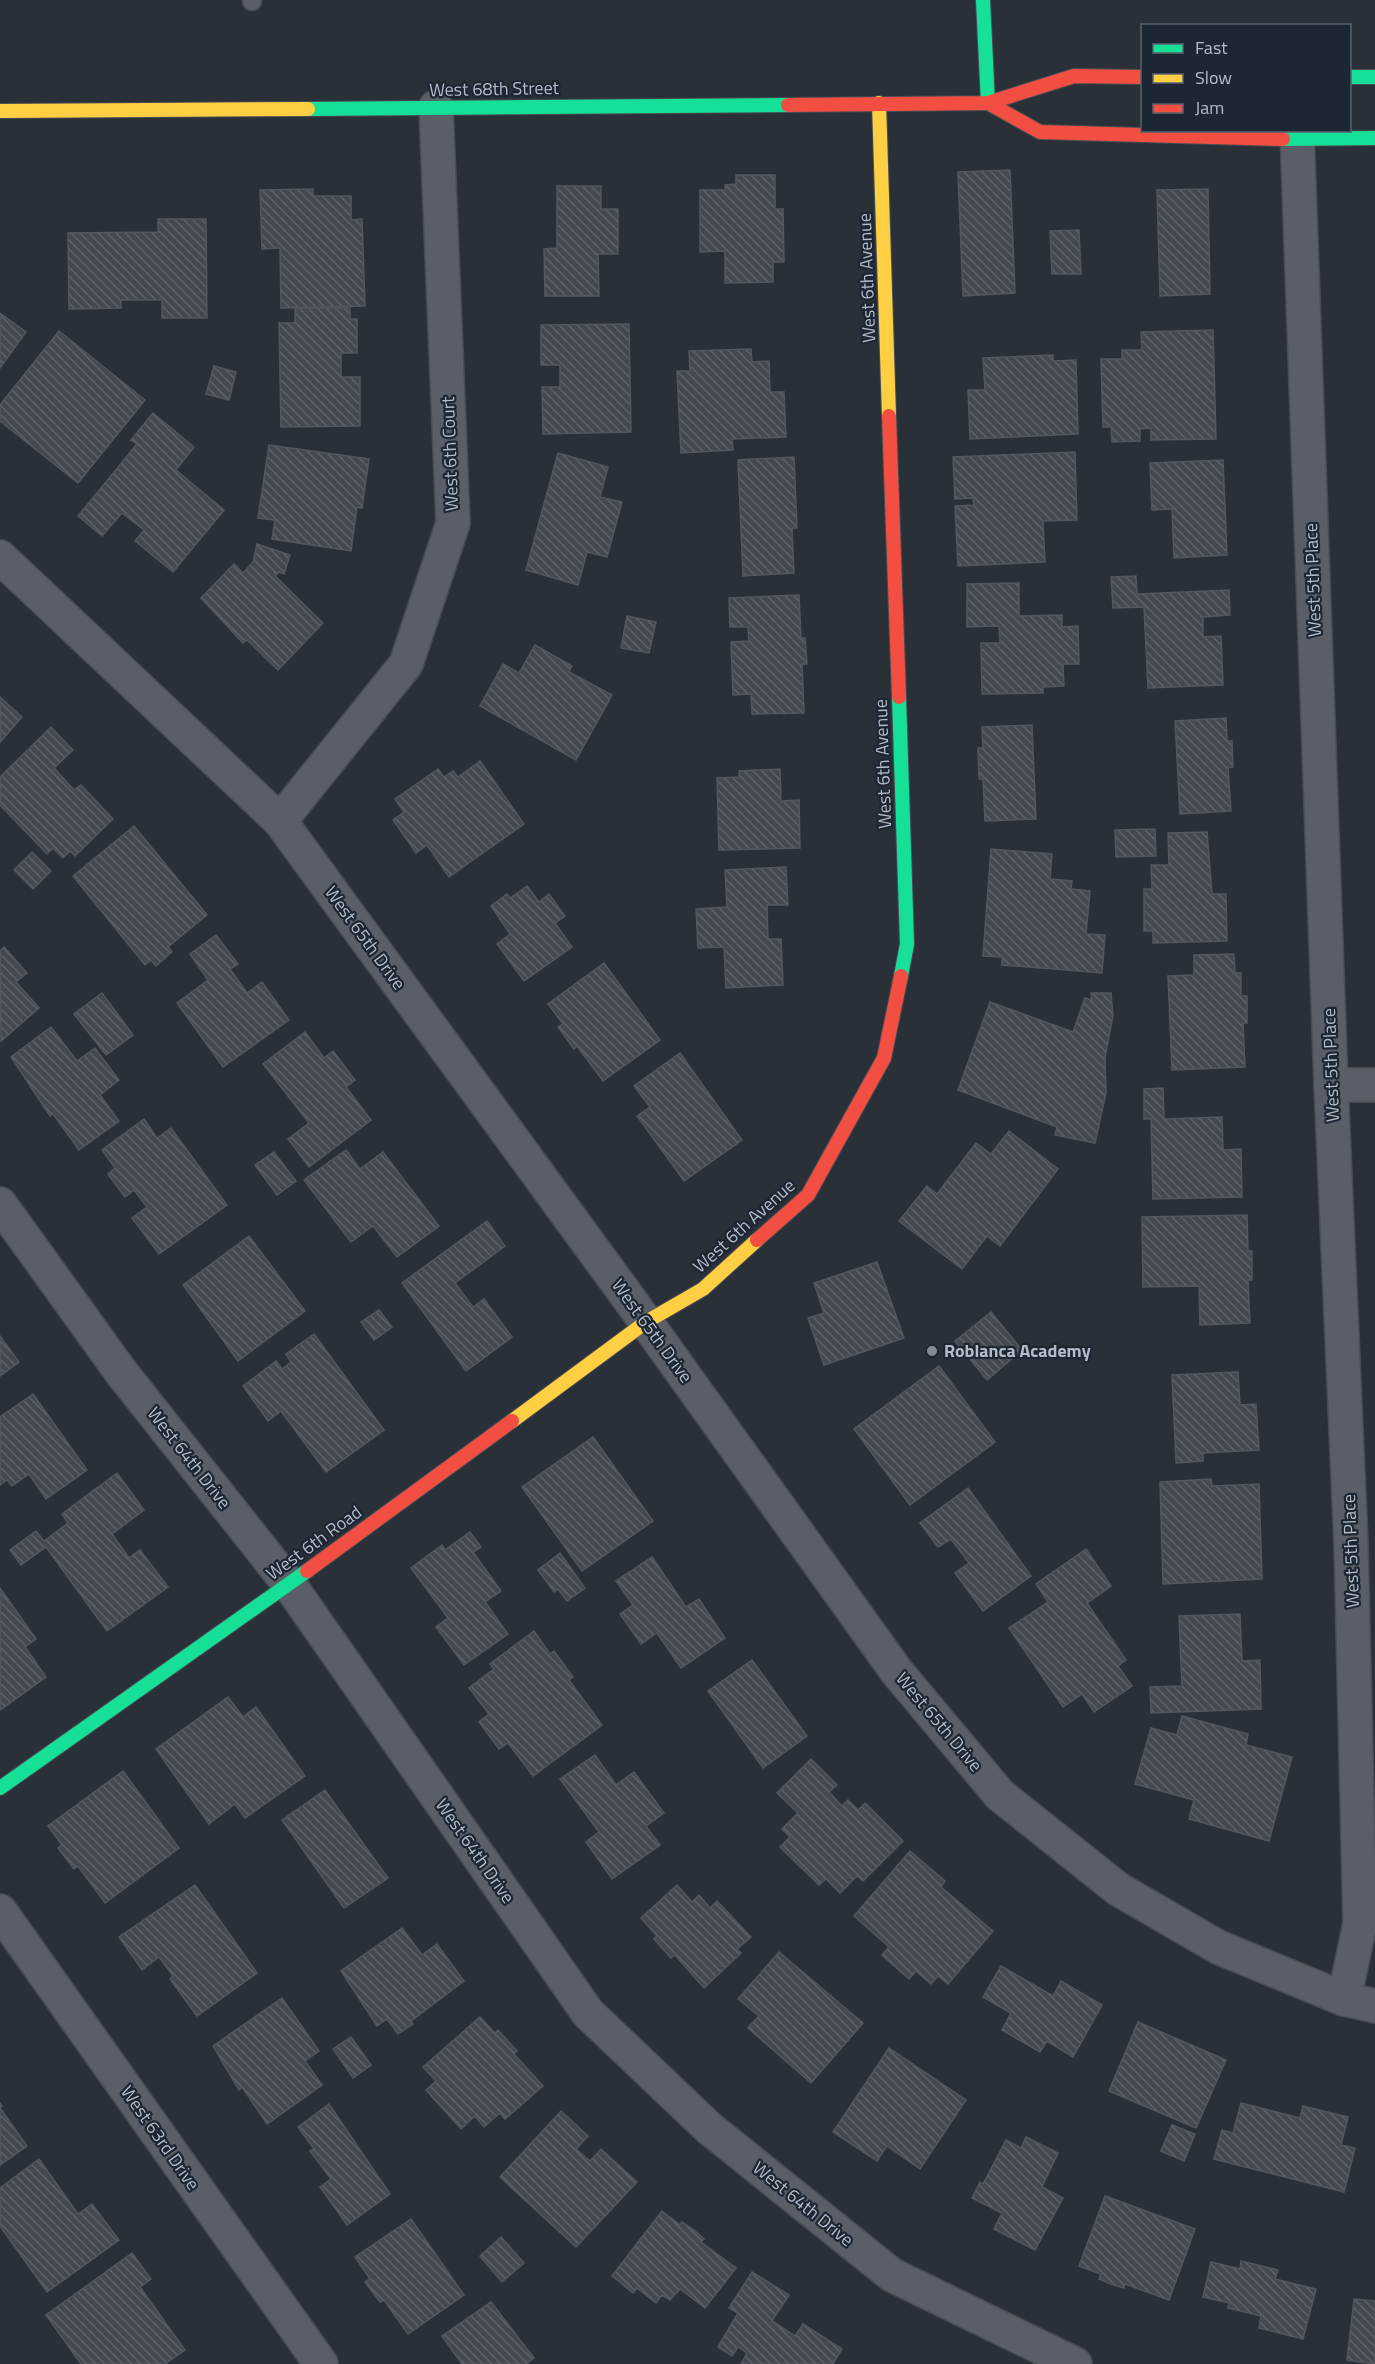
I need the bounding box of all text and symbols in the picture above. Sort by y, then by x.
legend [1141,24,1351,132]
text: Fast [1195,34,1228,61]
text: Slow [1195,64,1232,91]
street label: West 68th Street [429,74,560,103]
text: Jam [1195,94,1224,121]
street label: West 6th Avenue [851,213,882,343]
street label: West 6th Court [434,396,465,512]
street label: West 5th Place [1297,523,1328,637]
street label: West 6th Avenue [867,699,898,829]
street label: West 65th Drive [318,880,412,995]
street label: West 5th Place [1315,1008,1346,1122]
street label: West 6th Avenue [686,1172,801,1279]
street label: West 65th Drive [605,1273,699,1388]
place label: Roblanca Academy [944,1337,1091,1364]
marker: Roblanca Academy [925,1344,939,1358]
street label: West 64th Drive [141,1401,238,1514]
street label: West 5th Place [1335,1494,1366,1608]
street label: West 6th Road [260,1499,367,1587]
street label: West 65th Drive [890,1666,989,1777]
street label: West 64th Drive [429,1793,522,1909]
street label: West 63rd Drive [114,2080,207,2196]
street label: West 64th Drive [747,2154,860,2253]

